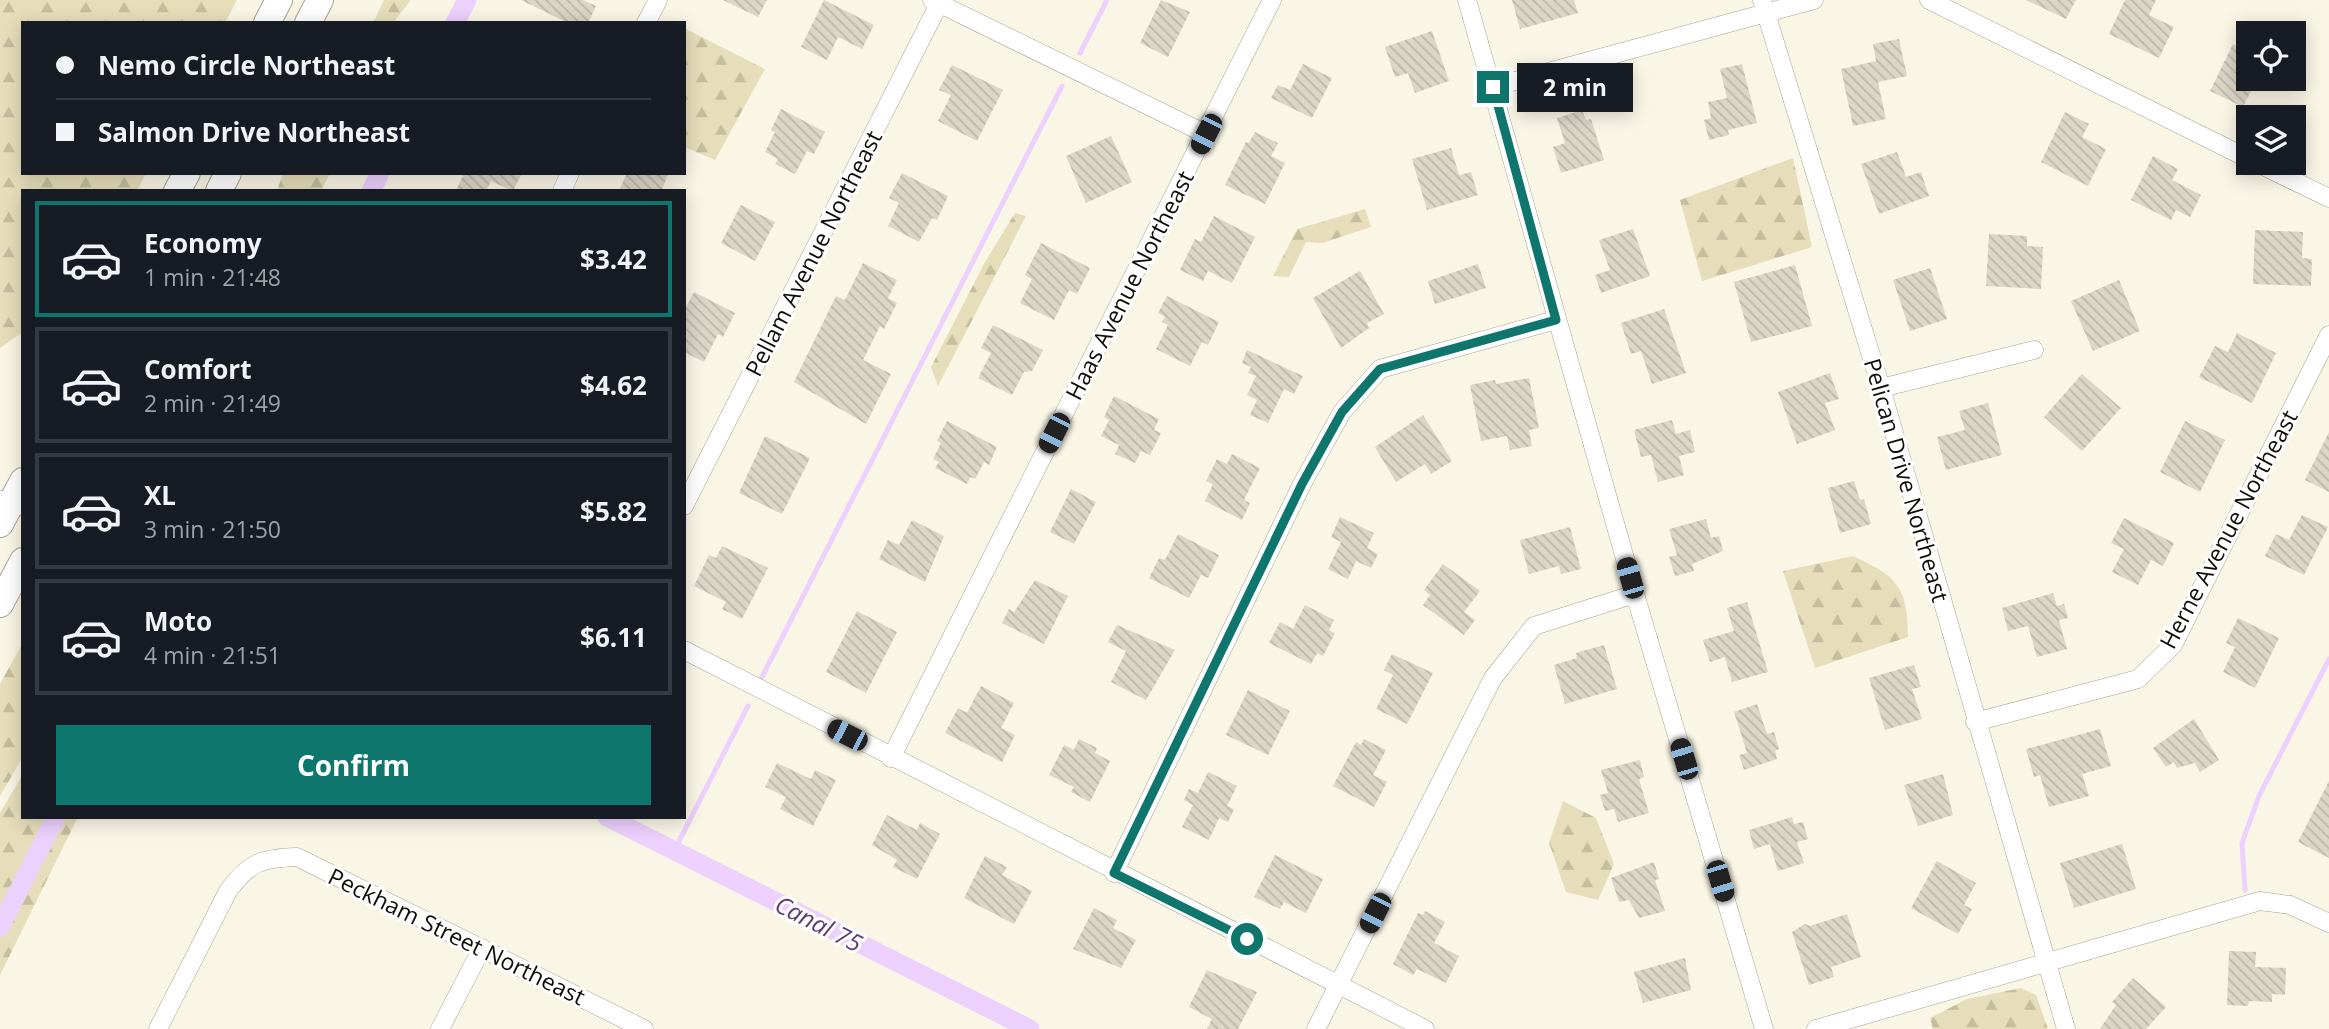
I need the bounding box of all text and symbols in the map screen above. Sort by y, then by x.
map controls [2236,21,2306,175]
button: locate [2236,21,2306,91]
text: Nemo Circle Northeast [98,47,395,83]
callout: 2 min [1518,62,1633,112]
route end [1477,71,1509,103]
text: 2 min [1543,71,1607,103]
button: layers [2236,105,2306,175]
car [1188,111,1225,157]
text: Salmon Drive Northeast [98,114,410,150]
street label: Pellam Avenue Northeast [737,124,889,382]
street label: Haas Avenue Northeast [1057,165,1201,405]
text: Economy [144,225,262,261]
icon: car [60,228,123,291]
text: $3.42 [580,241,647,277]
text: 1 min · 21:48 [144,261,281,293]
text: Comfort [144,351,251,387]
icon: car [60,354,123,417]
street label: Pelican Drive Northeast [1857,354,1957,606]
text: $4.62 [580,367,647,403]
text: 2 min · 21:49 [144,387,281,419]
street label: Herne Avenue Northeast [2151,404,2305,654]
car [1036,410,1073,456]
text: XL [144,477,176,513]
icon: car [60,480,123,543]
text: $5.82 [580,493,647,529]
text: 3 min · 21:50 [144,513,281,545]
car [1615,555,1646,601]
text: Moto [144,603,212,639]
icon: car [60,606,123,669]
text: $6.11 [580,619,647,655]
text: 4 min · 21:51 [144,639,281,671]
car [824,716,871,754]
button: Confirm [56,725,651,805]
car [1668,736,1701,782]
car [1704,858,1737,904]
street label: Peckham Street Northeast [323,860,591,1012]
water label: Canal 75 [770,887,868,959]
car [1357,890,1394,936]
route start [1231,923,1263,955]

